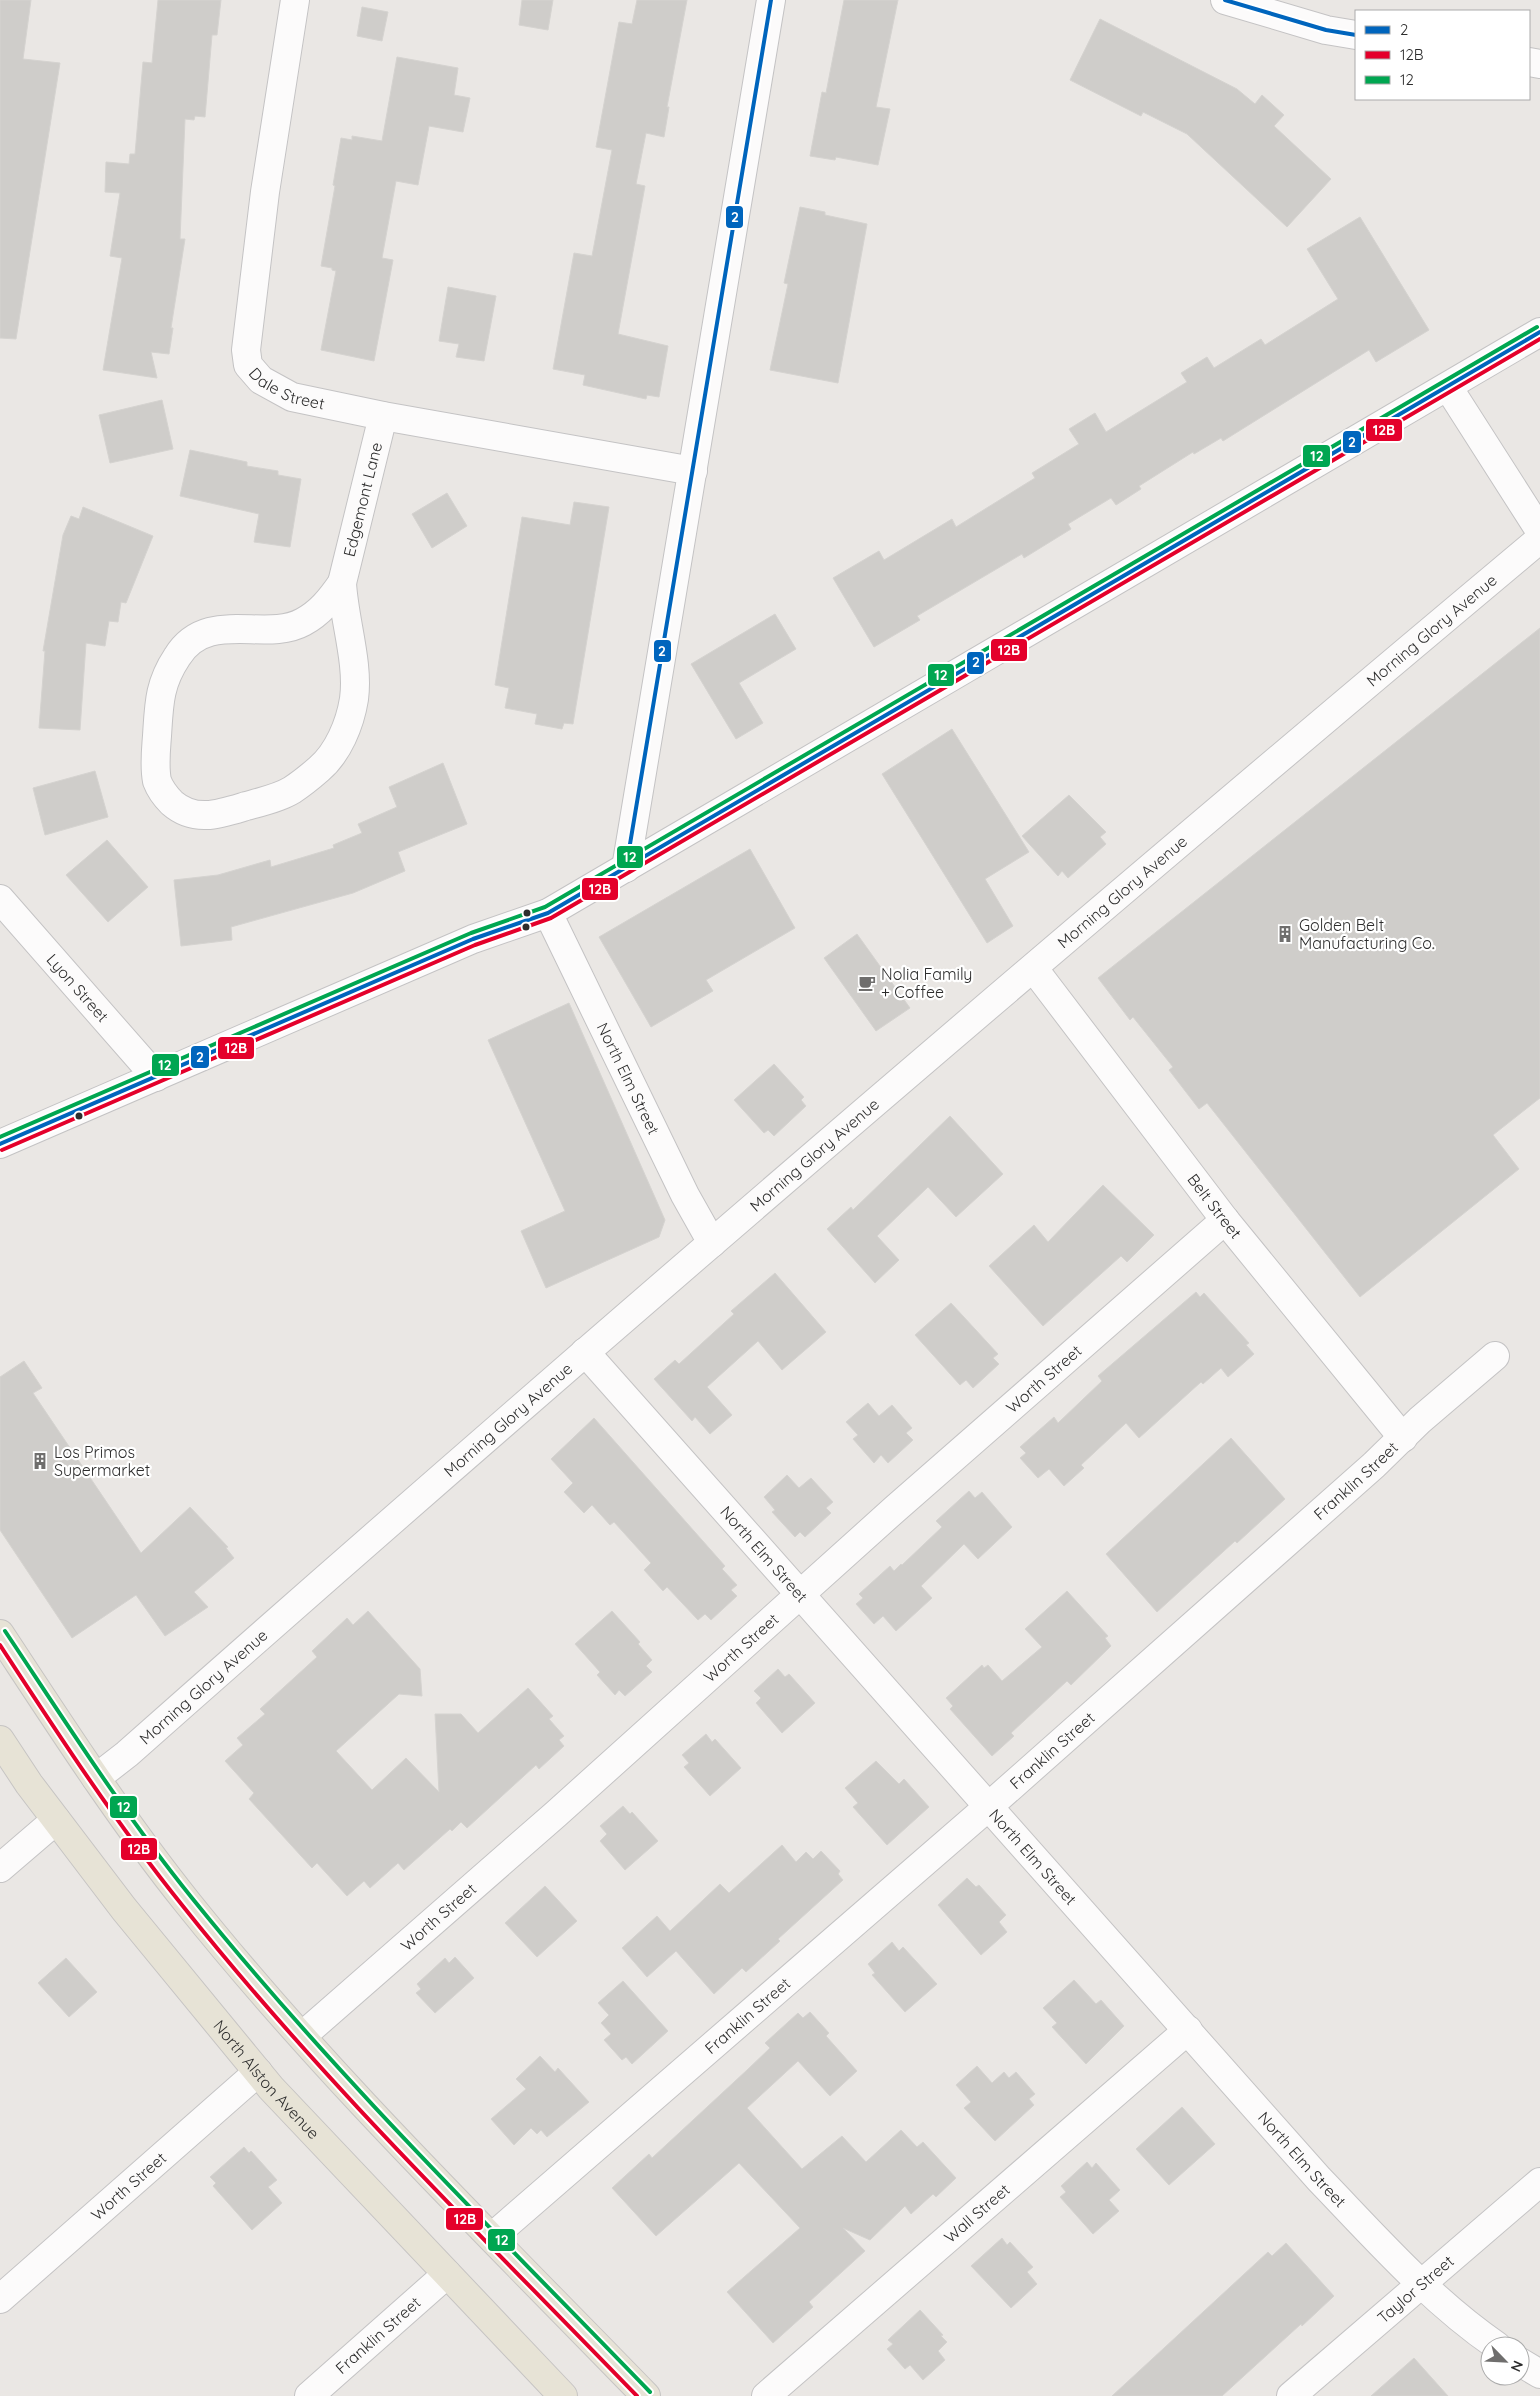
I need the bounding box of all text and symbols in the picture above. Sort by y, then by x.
legend [1355,10,1530,100]
text: 2 [1400,20,1408,39]
text: 12B [1400,45,1424,64]
text: 12 [1400,70,1414,89]
line badge: 2 [725,205,744,229]
text: 2 [731,208,739,226]
street label: Dale Street [245,363,327,414]
line badge: 12B [1365,418,1403,442]
text: 12B [1373,421,1395,439]
line badge: 2 [1342,430,1362,454]
text: 2 [1348,433,1356,451]
street label: Edgemont Lane [339,440,386,559]
line badge: 12 [1302,444,1331,468]
text: 12 [1310,447,1324,465]
street label: Morning Glory Avenue [1362,570,1501,691]
line badge: 12B [990,638,1028,662]
line badge: 2 [653,639,672,663]
text: 12B [998,641,1020,659]
text: 2 [658,642,666,660]
line badge: 2 [966,651,985,675]
text: 2 [972,653,980,671]
line badge: 12 [927,663,955,687]
text: 12 [934,666,948,684]
street label: Morning Glory Avenue [1053,831,1191,952]
line badge: 12 [616,845,644,869]
text: 12 [623,848,637,866]
line badge: 12B [581,877,619,901]
text: 12B [589,880,611,898]
unlabelled marker [522,908,532,918]
place label: Golden Belt Manufacturing Co. [1299,915,1435,953]
unlabelled marker [521,922,531,932]
building icon: Golden Belt Manufacturing Co. [1275,924,1295,944]
street label: Lyon Street [42,949,113,1026]
place label: Nolia Family + Coffee [881,964,972,1002]
cafe icon: Nolia Family + Coffee [857,973,877,993]
street label: North Elm Street [593,1019,664,1138]
line badge: 12B [217,1036,255,1060]
text: 12B [225,1039,247,1057]
line badge: 2 [190,1045,210,1069]
text: 2 [196,1048,204,1066]
line badge: 12 [151,1053,180,1077]
text: 12 [158,1056,172,1074]
street label: Morning Glory Avenue [745,1094,883,1216]
unlabelled marker [74,1111,84,1121]
street label: Belt Street [1183,1170,1246,1243]
street label: Worth Street [1002,1340,1086,1417]
street label: Morning Glory Avenue [439,1358,576,1481]
street label: Franklin Street [1309,1437,1402,1524]
place label: Los Primos Supermarket [54,1442,150,1480]
building icon: Los Primos Supermarket [30,1451,50,1471]
street label: North Elm Street [716,1502,812,1606]
street label: Worth Street [699,1609,782,1686]
street label: Morning Glory Avenue [135,1625,271,1748]
street label: Franklin Street [1005,1707,1099,1793]
line badge: 12 [109,1795,138,1819]
text: 12 [117,1798,131,1816]
street label: North Elm Street [985,1805,1081,1909]
line badge: 12B [120,1837,158,1861]
text: 12B [128,1840,150,1858]
street label: Worth Street [396,1879,480,1955]
street label: Franklin Street [700,1973,794,2058]
street label: North Alston Avenue [209,2016,324,2143]
street label: North Elm Street [1254,2108,1351,2211]
street label: Worth Street [87,2148,170,2225]
street label: Wall Street [940,2179,1014,2247]
line badge: 12B [445,2207,484,2231]
text: 12B [454,2210,476,2228]
line badge: 12 [487,2228,516,2252]
text: 12 [495,2231,509,2249]
street label: Taylor Street [1373,2251,1458,2327]
street label: Franklin Street [331,2292,425,2378]
north arrow [1480,2336,1530,2386]
text: N [1507,2358,1527,2375]

